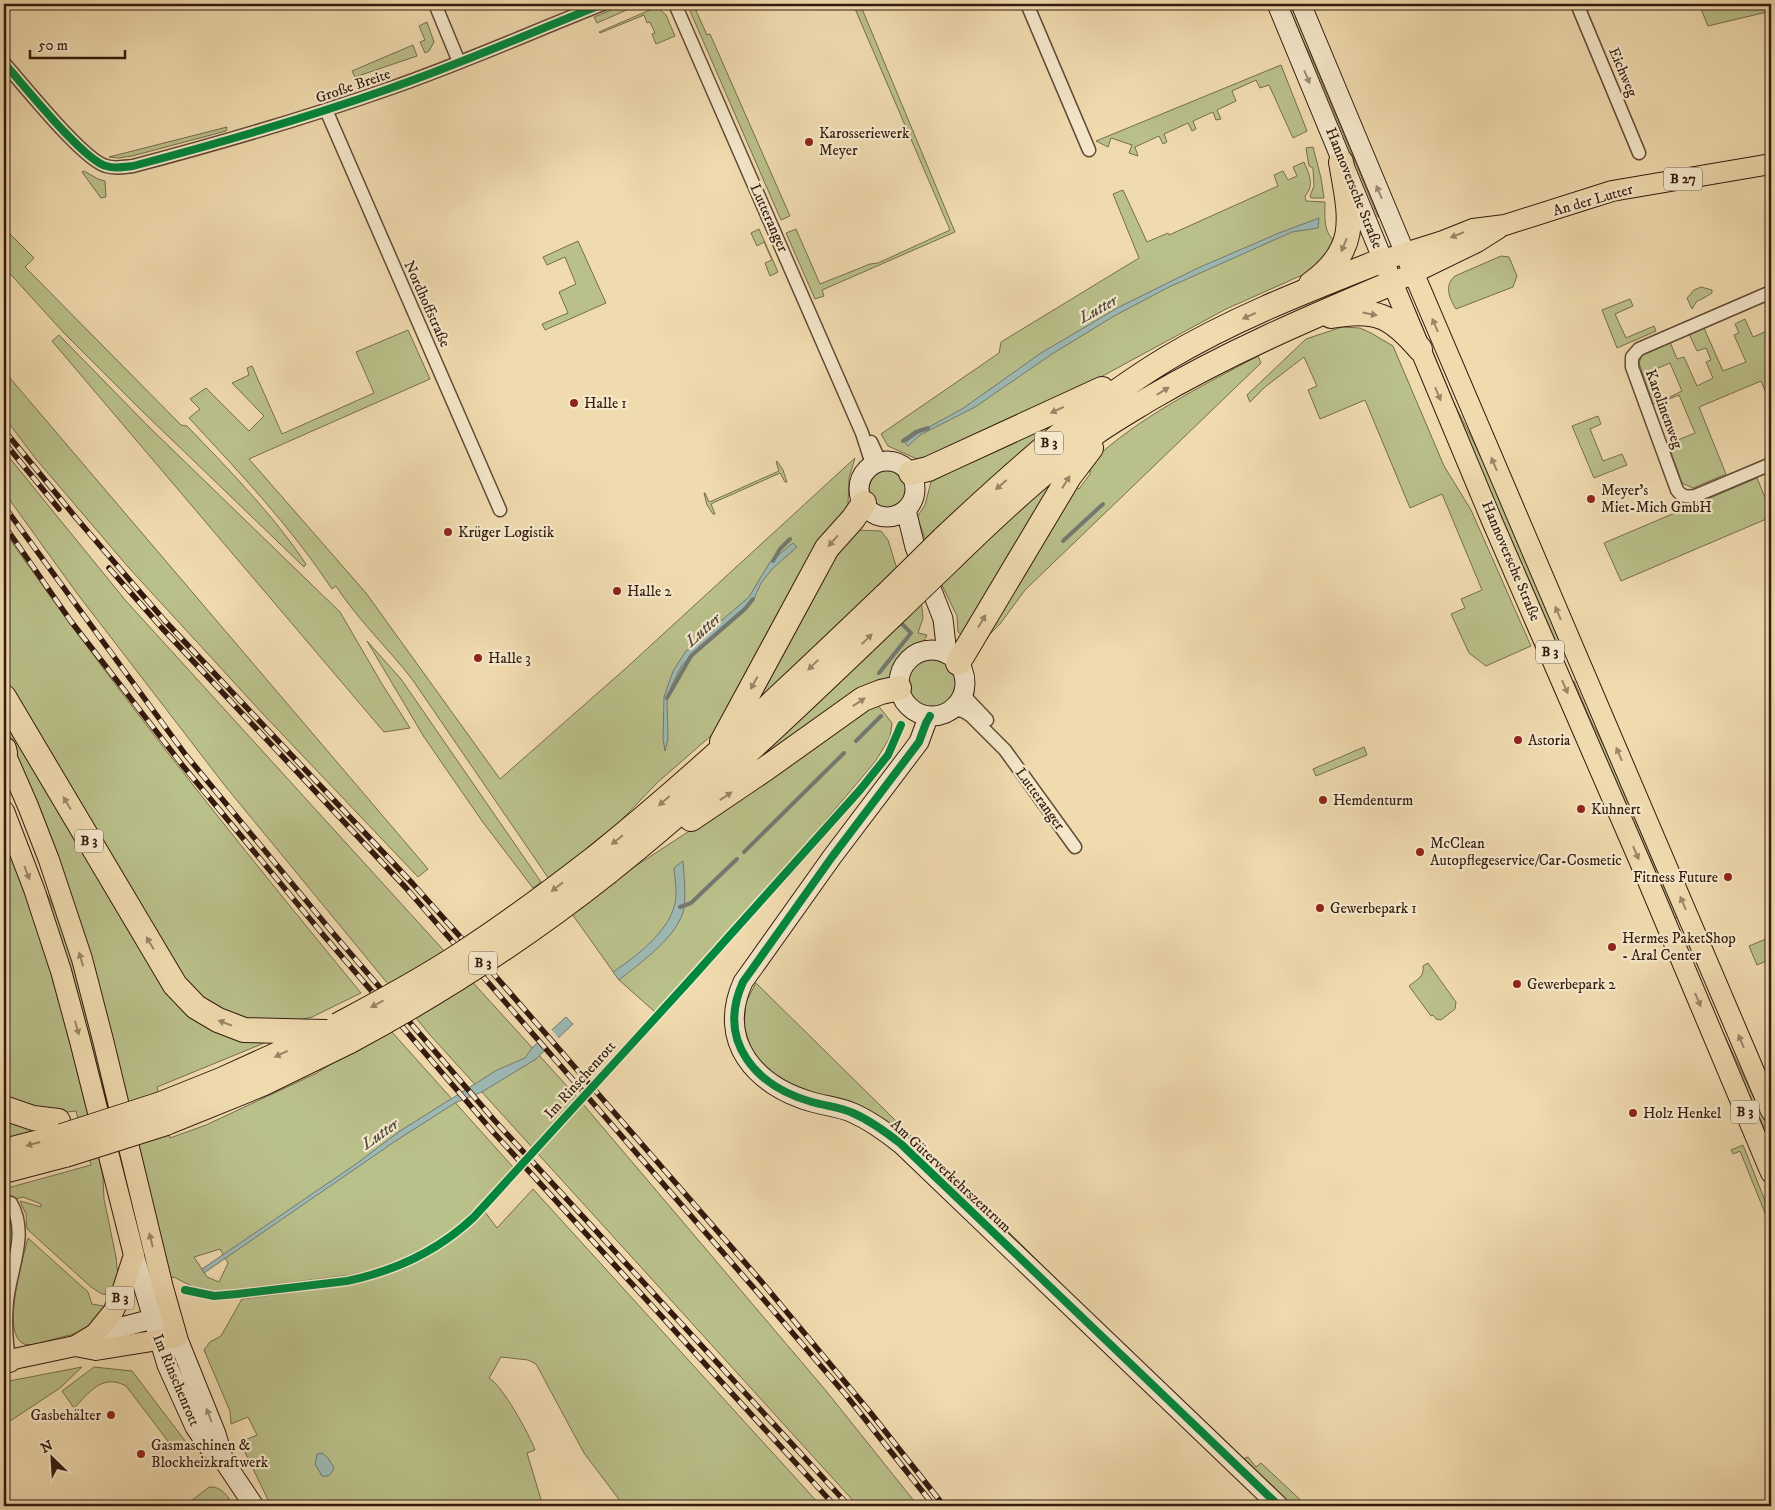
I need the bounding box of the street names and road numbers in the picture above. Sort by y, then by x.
street label: Eichweg [1604,44,1642,100]
street label: Große Breite [313,64,393,108]
street label: Hannoversche Straße [1321,125,1387,251]
road number: B 27 [1664,168,1702,190]
street label: An der Lutter [1551,179,1636,221]
street label: Lutteranger [746,181,793,255]
street label: Nordhoffstraße [399,258,455,350]
street label: Karolinenweg [1641,367,1687,452]
road number: B 3 [1035,432,1063,454]
street label: Hannoversche Straße [1477,498,1545,624]
road number: B 3 [1536,640,1564,664]
street label: Lutteranger [1011,764,1069,834]
road number: B 3 [75,829,103,852]
road number: B 3 [469,951,497,974]
street label: Im Rinschenrott [540,1037,620,1123]
road number: B 3 [1731,1100,1759,1124]
street label: Am Güterverkehrszentrum [887,1115,1015,1237]
road number: B 3 [106,1286,134,1310]
street label: Im Rinschenrott [148,1331,204,1429]

